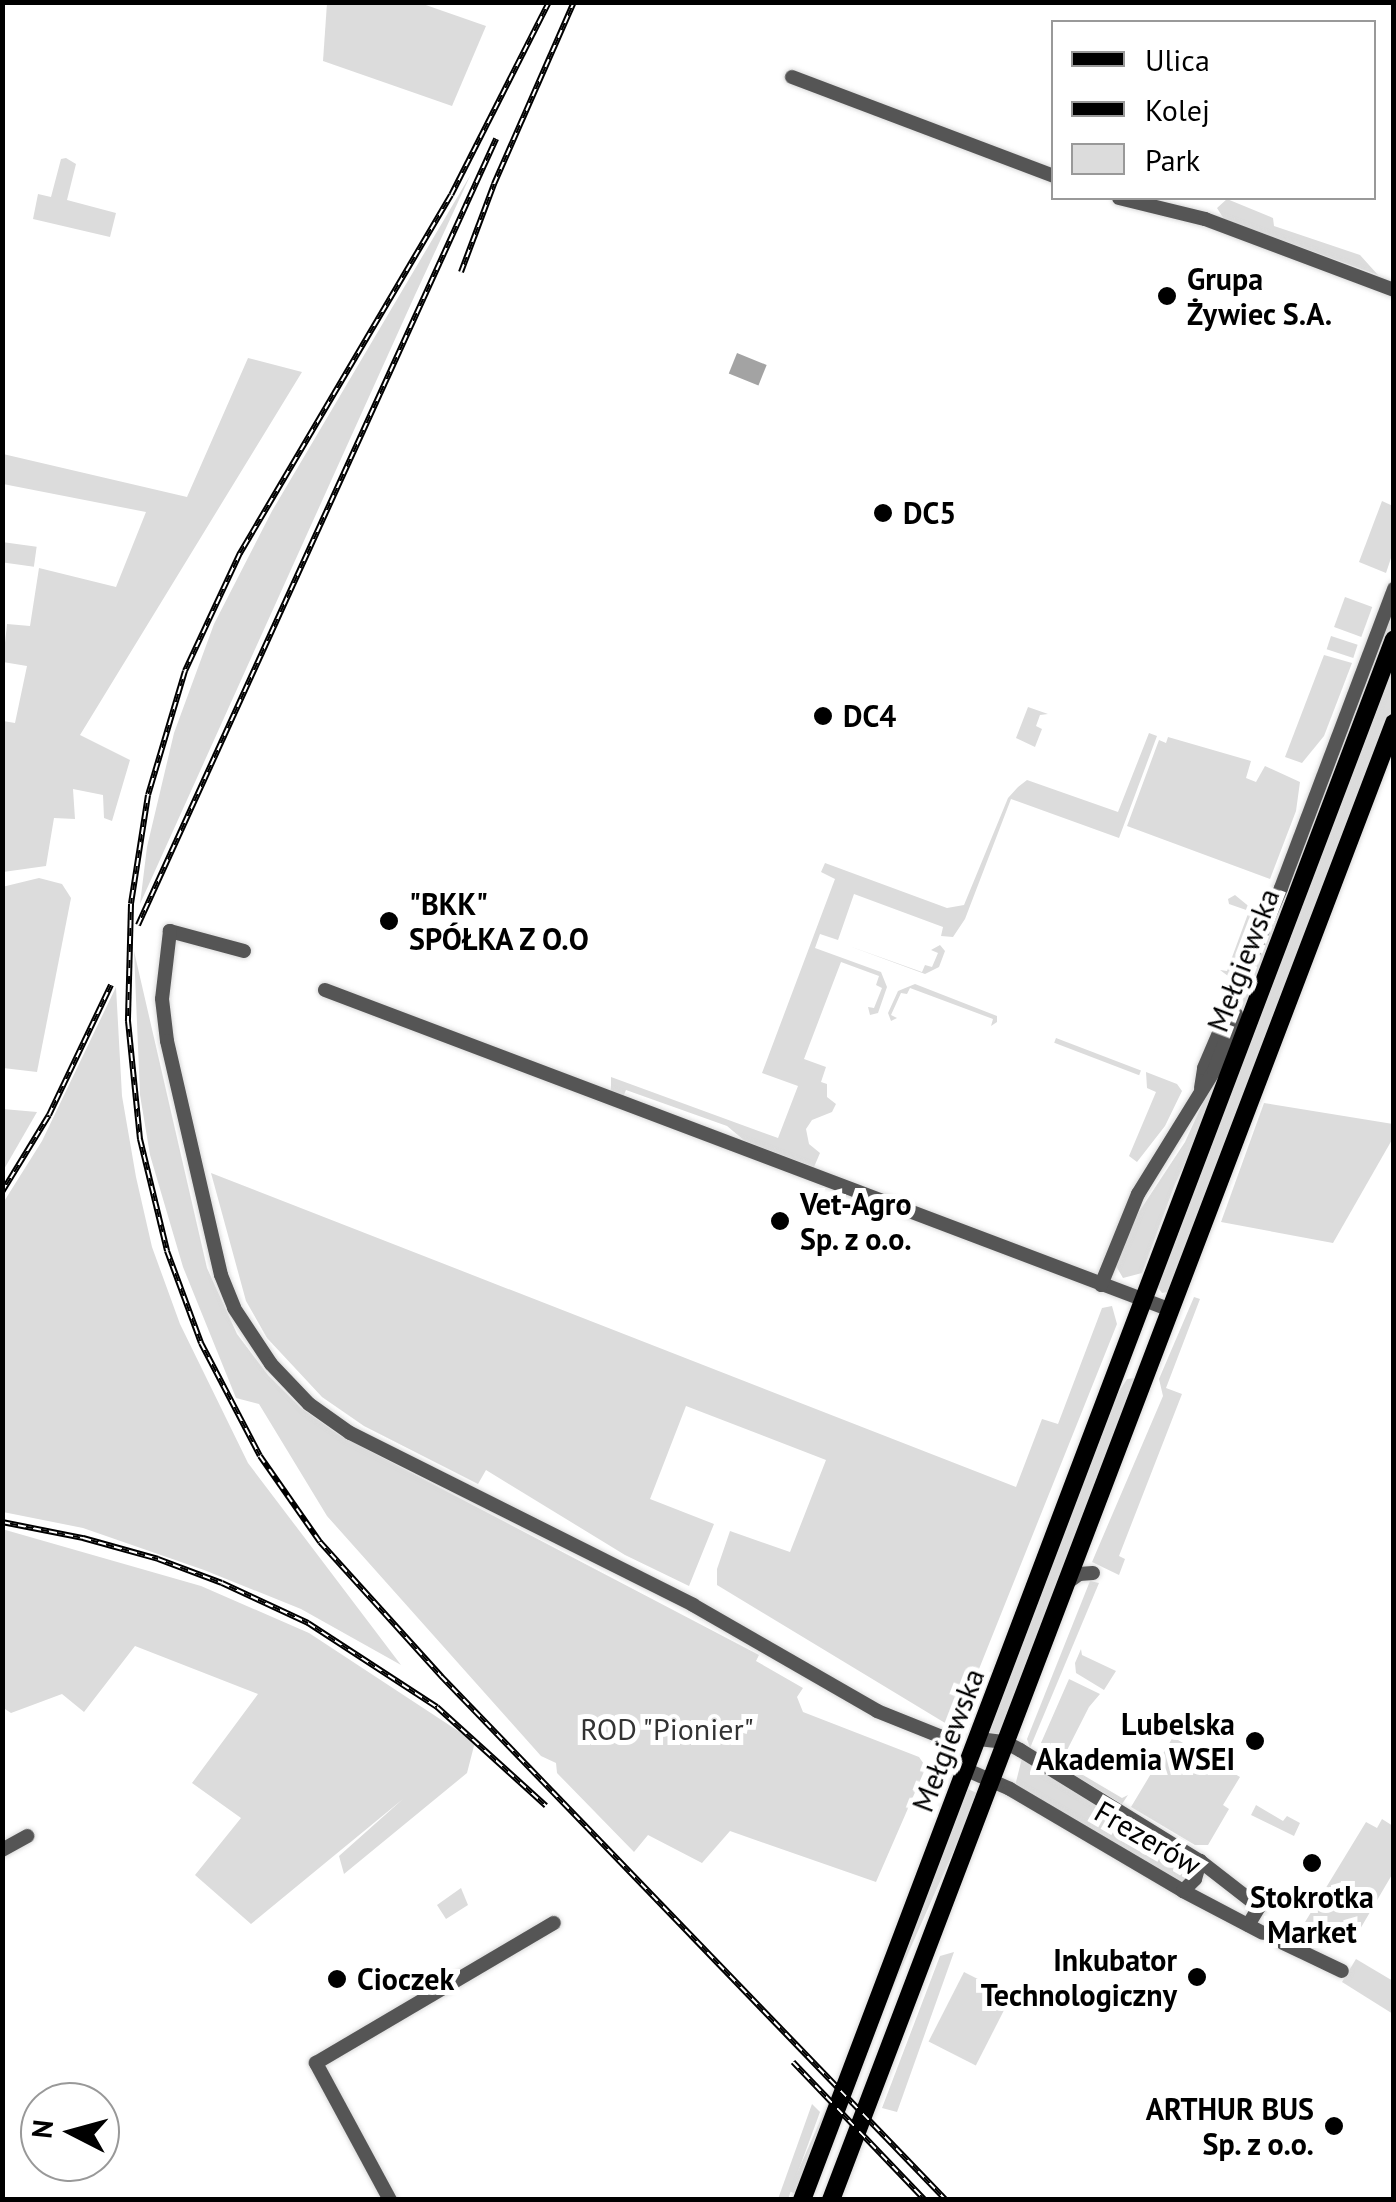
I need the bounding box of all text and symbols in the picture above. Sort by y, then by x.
legend [1051,20,1376,200]
text: Ulica [1145,40,1210,79]
text: Kolej [1145,90,1210,129]
text: Park [1145,140,1200,179]
place label: Grupa Żywiec S.A. [1187,261,1333,332]
marker: Grupa Żywiec S.A. [1156,285,1178,307]
place label: DC5 [903,495,956,531]
marker: DC5 [872,502,894,524]
place label: DC4 [843,698,896,734]
marker: DC4 [812,705,834,727]
street label: Mełgiewska [1199,883,1287,1037]
place label: "BKK" SPÓŁKA Z O.O [409,886,591,956]
marker: "BKK" SPÓŁKA Z O.O [378,910,400,932]
place label: Vet-Agro Sp. z o.o. [800,1186,914,1256]
marker: Vet-Agro Sp. z o.o. [769,1210,791,1232]
street label: Mełgiewska [904,1663,992,1817]
place label: Lubelska Akademia WSEI [1035,1706,1235,1776]
park label: ROD "Pionier" [579,1711,755,1747]
marker: Lubelska Akademia WSEI [1244,1730,1266,1752]
street label: Frezerów [1088,1793,1208,1883]
marker: Stokrotka Market [1301,1852,1323,1874]
place label: Stokrotka Market [1250,1879,1374,1950]
place label: Inkubator Technologiczny [981,1942,1177,2012]
place label: Cioczek [357,1961,454,1997]
marker: Inkubator Technologiczny [1186,1966,1208,1988]
marker: Cioczek [326,1968,348,1990]
north arrow [20,2082,120,2182]
place label: ARTHUR BUS Sp. z o.o. [1146,2091,1314,2162]
marker: ARTHUR BUS Sp. z o.o. [1323,2115,1345,2137]
text: N [22,2118,61,2140]

